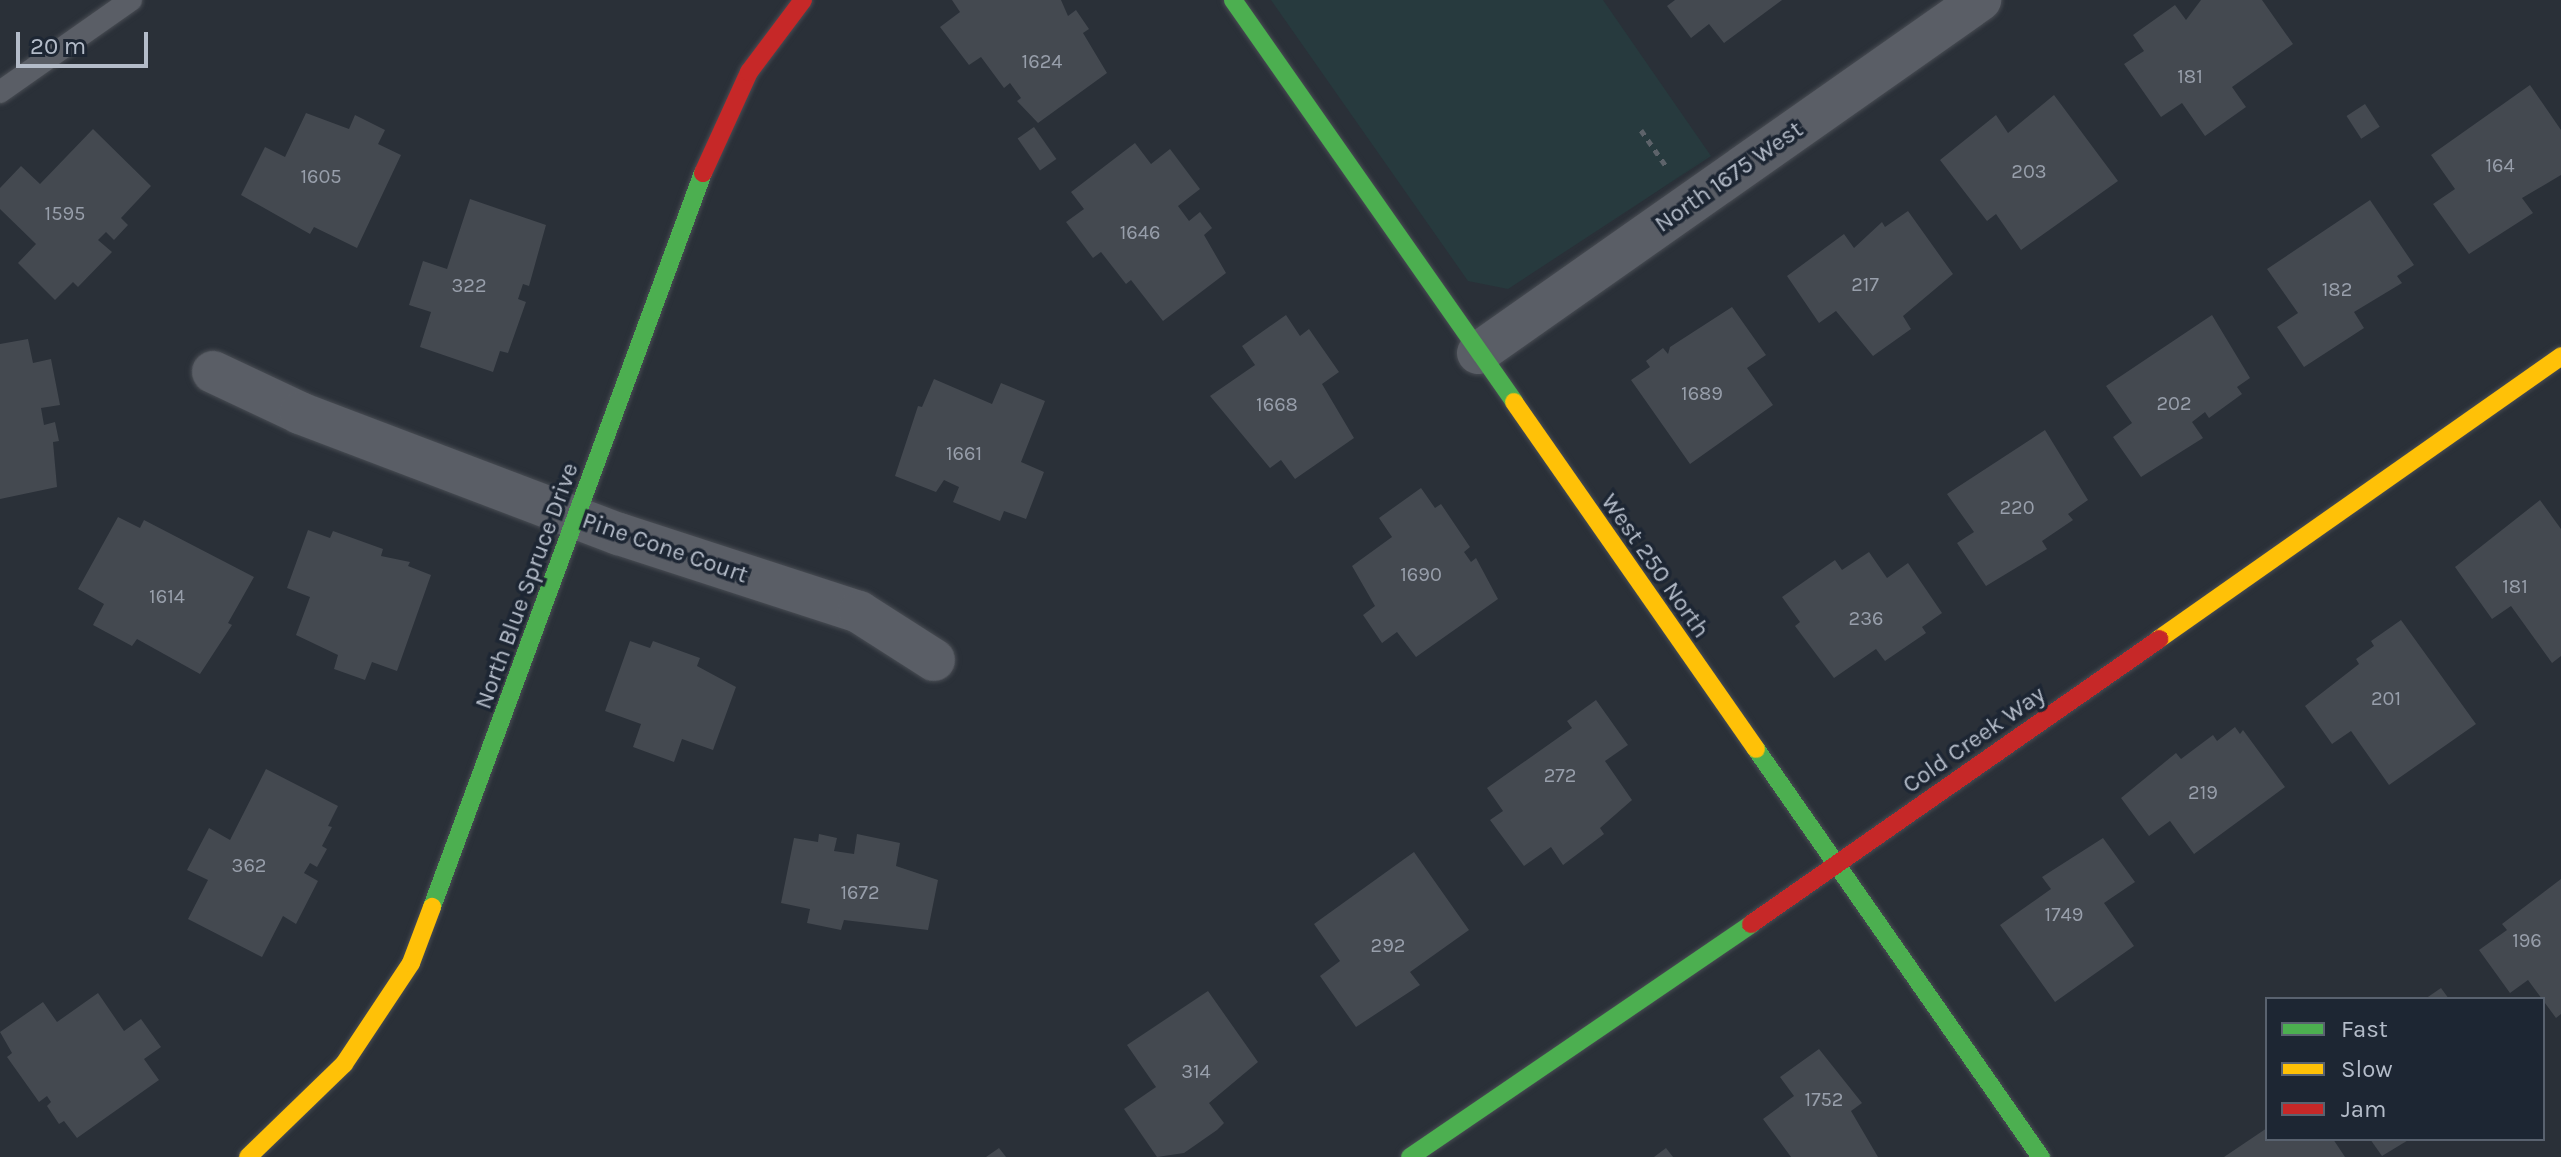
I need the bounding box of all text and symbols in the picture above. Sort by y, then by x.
scale bar [20,16,152,66]
text: 20 m [30,32,86,60]
house number: 1624 [1022,49,1062,73]
house number: 181 [2177,64,2203,88]
street label: North 1675 West [1649,115,1809,239]
house number: 164 [2485,153,2515,177]
house number: 203 [2011,159,2047,183]
house number: 1605 [300,164,342,188]
house number: 1595 [45,201,85,225]
house number: 1646 [1120,220,1160,244]
house number: 217 [1851,272,1879,296]
house number: 322 [452,273,486,297]
house number: 182 [2322,277,2352,301]
house number: 1689 [1681,381,1723,405]
house number: 202 [2156,391,2192,415]
house number: 1668 [1256,392,1298,416]
house number: 1661 [946,441,982,465]
street label: North Blue Spruce Drive [469,459,585,713]
street label: West 250 North [1595,488,1715,644]
house number: 220 [1999,495,2035,519]
street label: Pine Cone Court [578,506,752,590]
house number: 1690 [1400,562,1442,586]
house number: 181 [2502,574,2528,598]
house number: 1614 [149,584,185,608]
house number: 236 [1849,606,1883,630]
street label: Cold Creek Way [1897,680,2051,800]
house number: 201 [2371,686,2401,710]
house number: 272 [1544,763,1576,787]
house number: 219 [2188,780,2218,804]
house number: 362 [232,853,266,877]
house number: 1672 [840,880,880,904]
house number: 1749 [2045,902,2083,926]
house number: 196 [2512,928,2542,952]
house number: 292 [1371,933,1405,957]
legend [2265,997,2545,1141]
text: Fast [2341,1015,2388,1043]
text: Slow [2341,1055,2393,1083]
house number: 314 [1181,1059,1211,1083]
house number: 1752 [1805,1087,1843,1111]
text: Jam [2341,1095,2386,1123]

